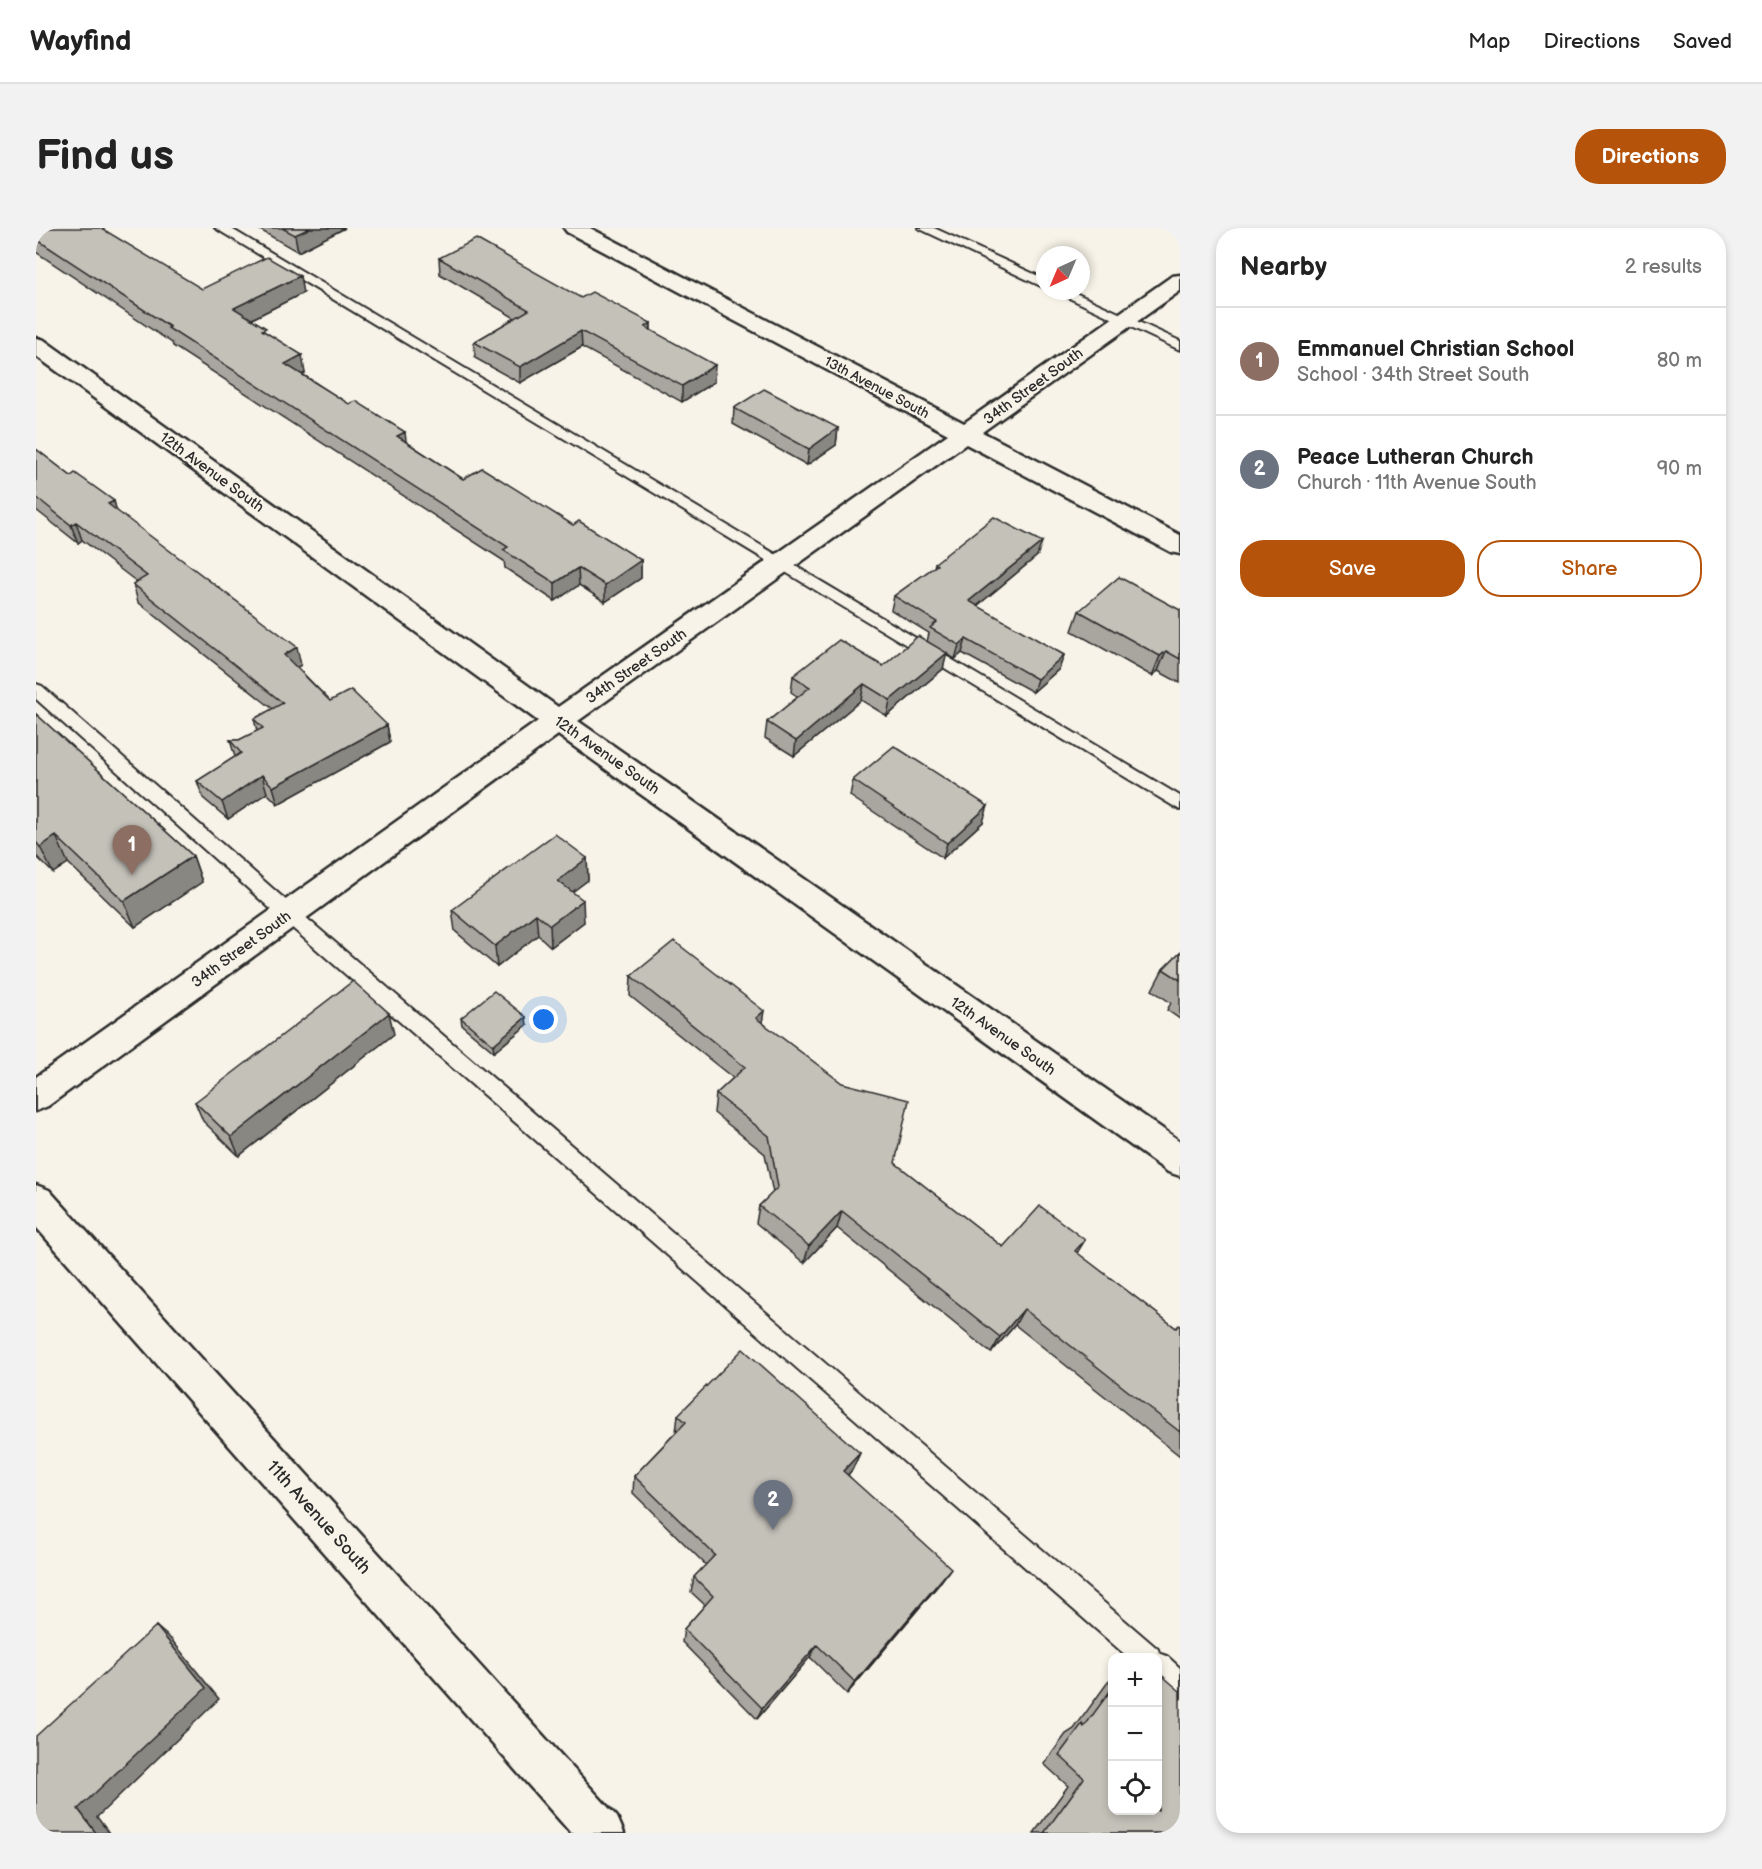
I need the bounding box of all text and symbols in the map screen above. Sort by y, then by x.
text: Wayfind [30,25,131,58]
text: Map [1468,29,1511,54]
text: Directions [1544,29,1640,54]
text: Saved [1673,29,1732,54]
button: Directions [1575,129,1726,184]
text: Find us [36,131,174,182]
north arrow [1036,246,1090,300]
text: Nearby [1240,252,1327,283]
text: 2 results [1625,255,1702,279]
text: Emmanuel Christian School [1297,336,1574,363]
street label: 34th Street South [980,344,1087,429]
text: 1 [1255,349,1264,373]
text: 80 m [1657,349,1702,373]
street label: 13th Avenue South [821,353,932,422]
text: School · 34th Street South [1297,363,1529,387]
street label: 12th Avenue South [156,428,268,517]
text: Peace Lutheran Church [1297,444,1534,471]
text: 2 [1254,457,1265,481]
text: 90 m [1657,457,1702,481]
text: Church · 11th Avenue South [1297,471,1537,495]
button: Save [1240,540,1465,597]
button: Share [1477,540,1702,597]
street label: 34th Street South [582,625,690,708]
street label: 12th Avenue South [550,712,663,799]
pin: 1 [112,826,152,875]
street label: 34th Street South [188,907,295,992]
street label: 12th Avenue South [946,993,1059,1080]
your location [529,1005,558,1034]
street label: 11th Avenue South [262,1456,375,1579]
pin: 2 [754,1480,792,1530]
map controls [1108,1653,1162,1815]
button: + [1108,1653,1162,1707]
button: − [1108,1707,1162,1761]
button: locate [1108,1761,1162,1815]

